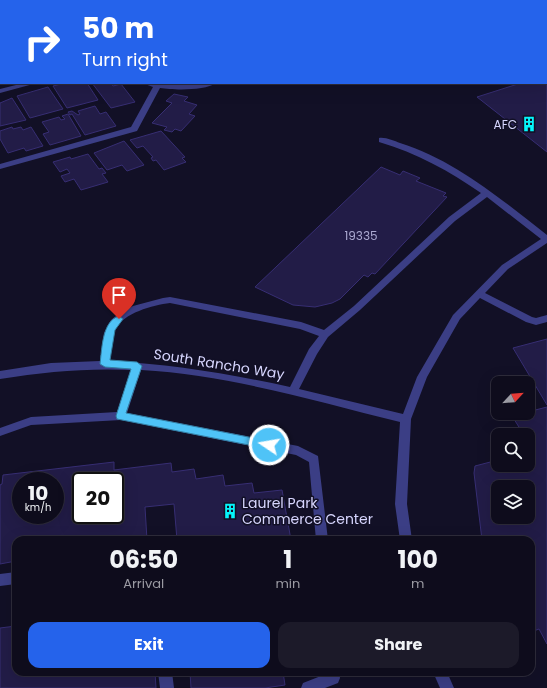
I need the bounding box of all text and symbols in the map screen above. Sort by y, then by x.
text: 50 m [82,9,154,48]
icon: right [16,16,68,68]
text: Turn right [82,47,168,72]
building icon: AFC [520,115,538,133]
place label: AFC [494,116,517,133]
house number: 19335 [344,227,378,244]
pin [102,278,136,319]
icon: arrive [108,284,130,306]
street label: South Rancho Way [152,344,286,384]
north arrow [491,376,535,420]
map controls [491,376,535,524]
position arrow [248,424,290,466]
button: search [491,428,535,472]
speed limit sign: 20 [72,472,124,524]
text: 10 [28,479,48,507]
button: layers [491,480,535,524]
place label: Laurel Park Commerce Center [242,493,373,529]
text: km/h [25,500,51,515]
building icon: Laurel Park Commerce Center [221,502,239,520]
text: 06:50 [109,543,178,576]
text: 1 [283,543,292,576]
text: 100 [397,543,438,576]
text: Arrival [123,574,164,593]
text: min [275,574,300,593]
text: m [411,574,424,593]
button: Exit [28,622,270,668]
button: Share [278,622,519,668]

